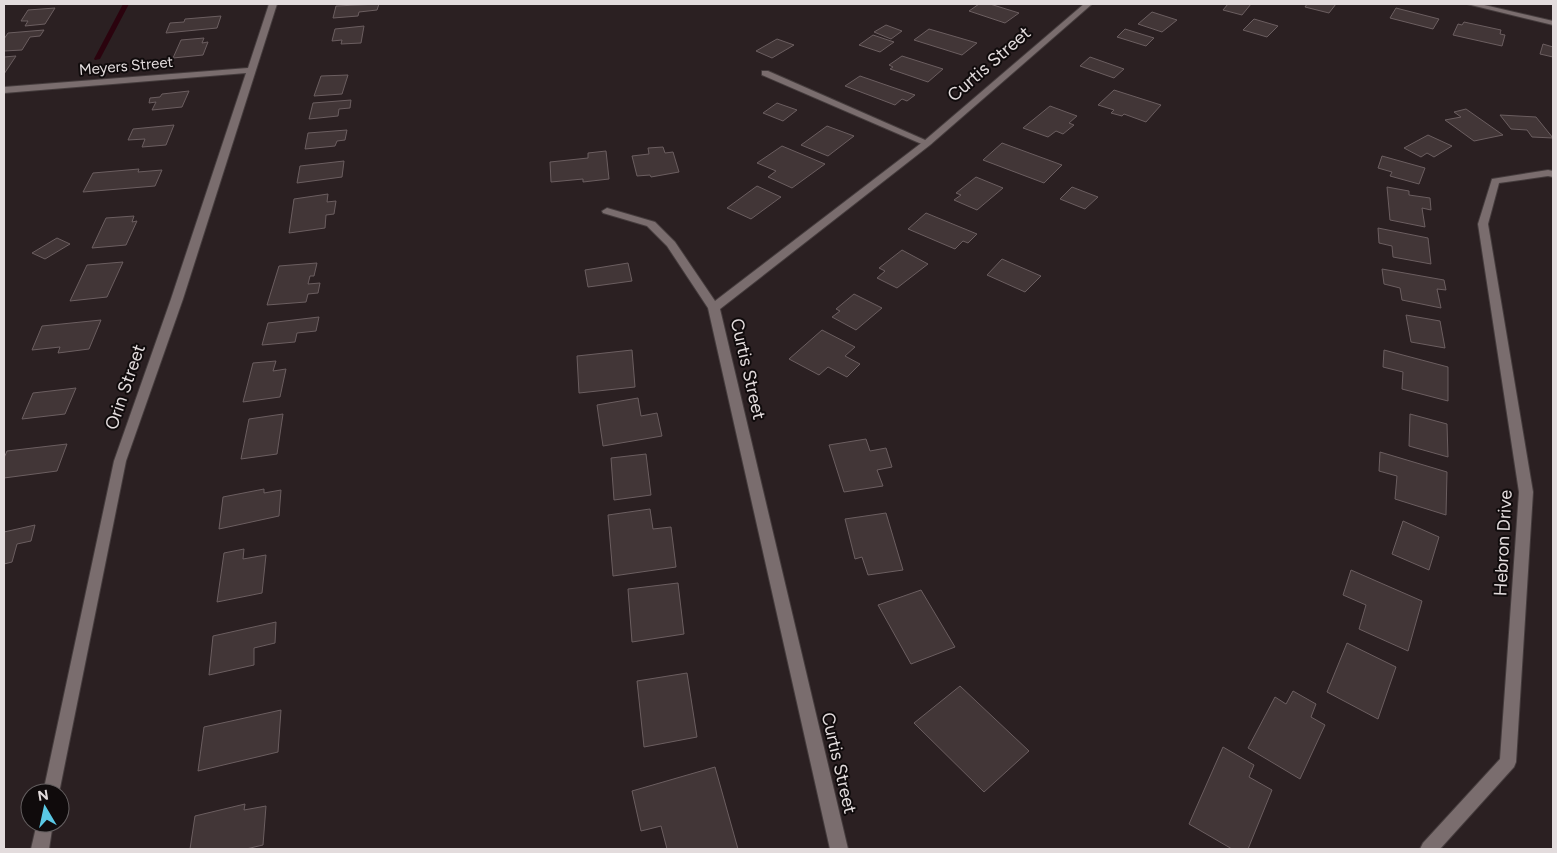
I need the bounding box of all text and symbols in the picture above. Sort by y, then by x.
street label: Curtis Street [943,22,1035,106]
street label: Meyers Street [78,53,174,79]
street label: Curtis Street [726,316,770,422]
street label: Orin Street [100,341,150,433]
street label: Hebron Drive [1489,489,1517,597]
street label: Curtis Street [817,710,861,816]
north arrow [20,783,70,833]
text: N [36,786,50,805]

